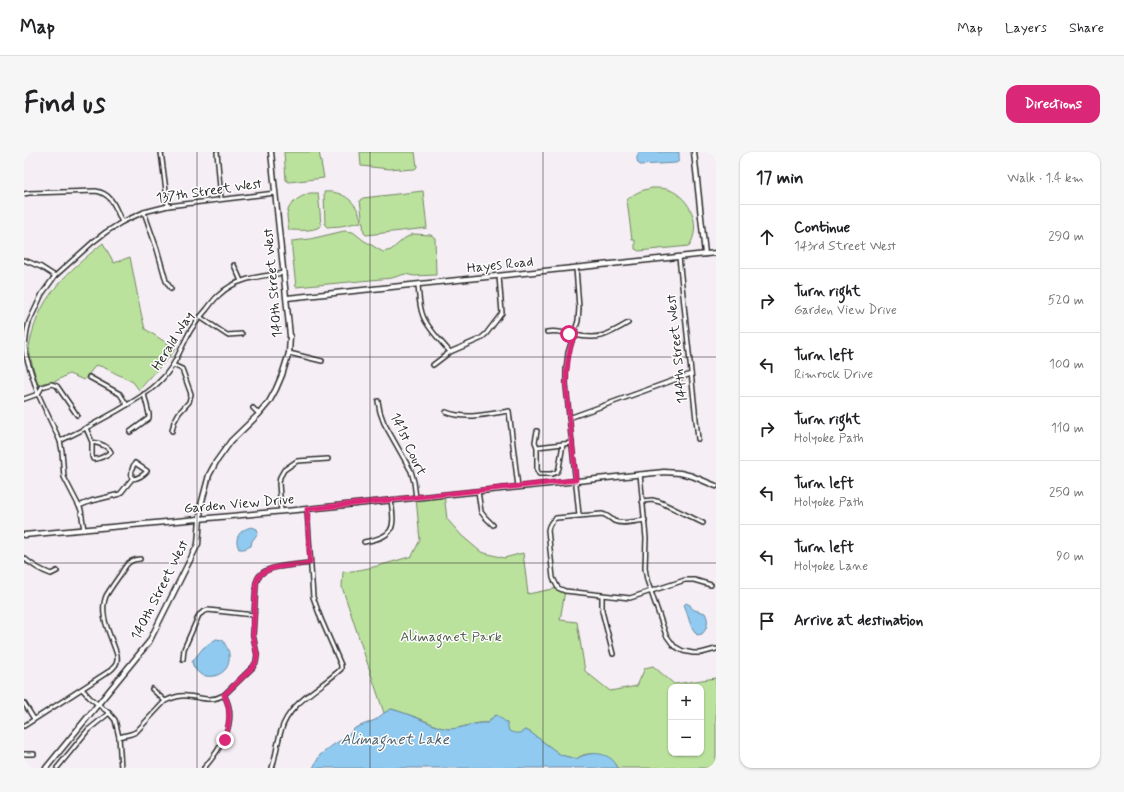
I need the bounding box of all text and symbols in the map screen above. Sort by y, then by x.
text: Map [20,15,55,40]
text: Map [957,19,983,37]
text: Layers [1005,19,1047,37]
text: Share [1069,19,1104,37]
button: Directions [1006,85,1100,123]
text: Find us [24,86,105,123]
text: 17 min [756,167,804,189]
text: Walk · 1.4 km [1007,170,1084,187]
street label: 137th Street West [155,175,263,207]
text: Continue [794,218,850,238]
icon: ahead [756,226,778,248]
street label: 140th Street West [259,227,287,339]
text: 290 m [1048,228,1084,245]
text: 143rd Street West [794,238,896,255]
street label: Hayes Road [466,253,534,277]
text: Turn right [794,282,861,302]
icon: right [756,290,778,312]
text: 520 m [1048,292,1084,309]
street label: 144th Street West [662,293,692,405]
text: Garden View Drive [794,302,897,319]
street label: Herald Way [148,308,198,374]
route start [560,325,578,343]
text: Turn left [794,346,854,366]
icon: left [756,354,778,376]
text: 100 m [1049,356,1084,373]
text: Rimrock Drive [794,366,873,383]
street label: 141st Court [386,410,431,479]
text: Turn right [794,410,861,430]
icon: right [756,418,778,440]
text: 110 m [1051,420,1084,437]
text: Holyoke Path [794,430,864,447]
text: Turn left [794,474,854,494]
icon: left [756,482,778,504]
text: 250 m [1049,484,1084,501]
street label: Garden View Drive [183,490,295,518]
text: Holyoke Path [794,494,864,511]
street label: 140th Street West [127,537,193,643]
text: Turn left [794,538,854,558]
icon: left [756,546,778,568]
text: 90 m [1056,548,1084,565]
text: Holyoke Lane [794,558,868,575]
icon: arrive [756,610,778,632]
text: Arrive at destination [794,611,923,631]
park label: Alimagnet Park [400,628,502,648]
map controls [668,684,704,756]
button: + [668,684,704,720]
button: − [668,720,704,756]
water label: Alimagnet Lake [341,730,450,752]
route end [216,731,234,749]

